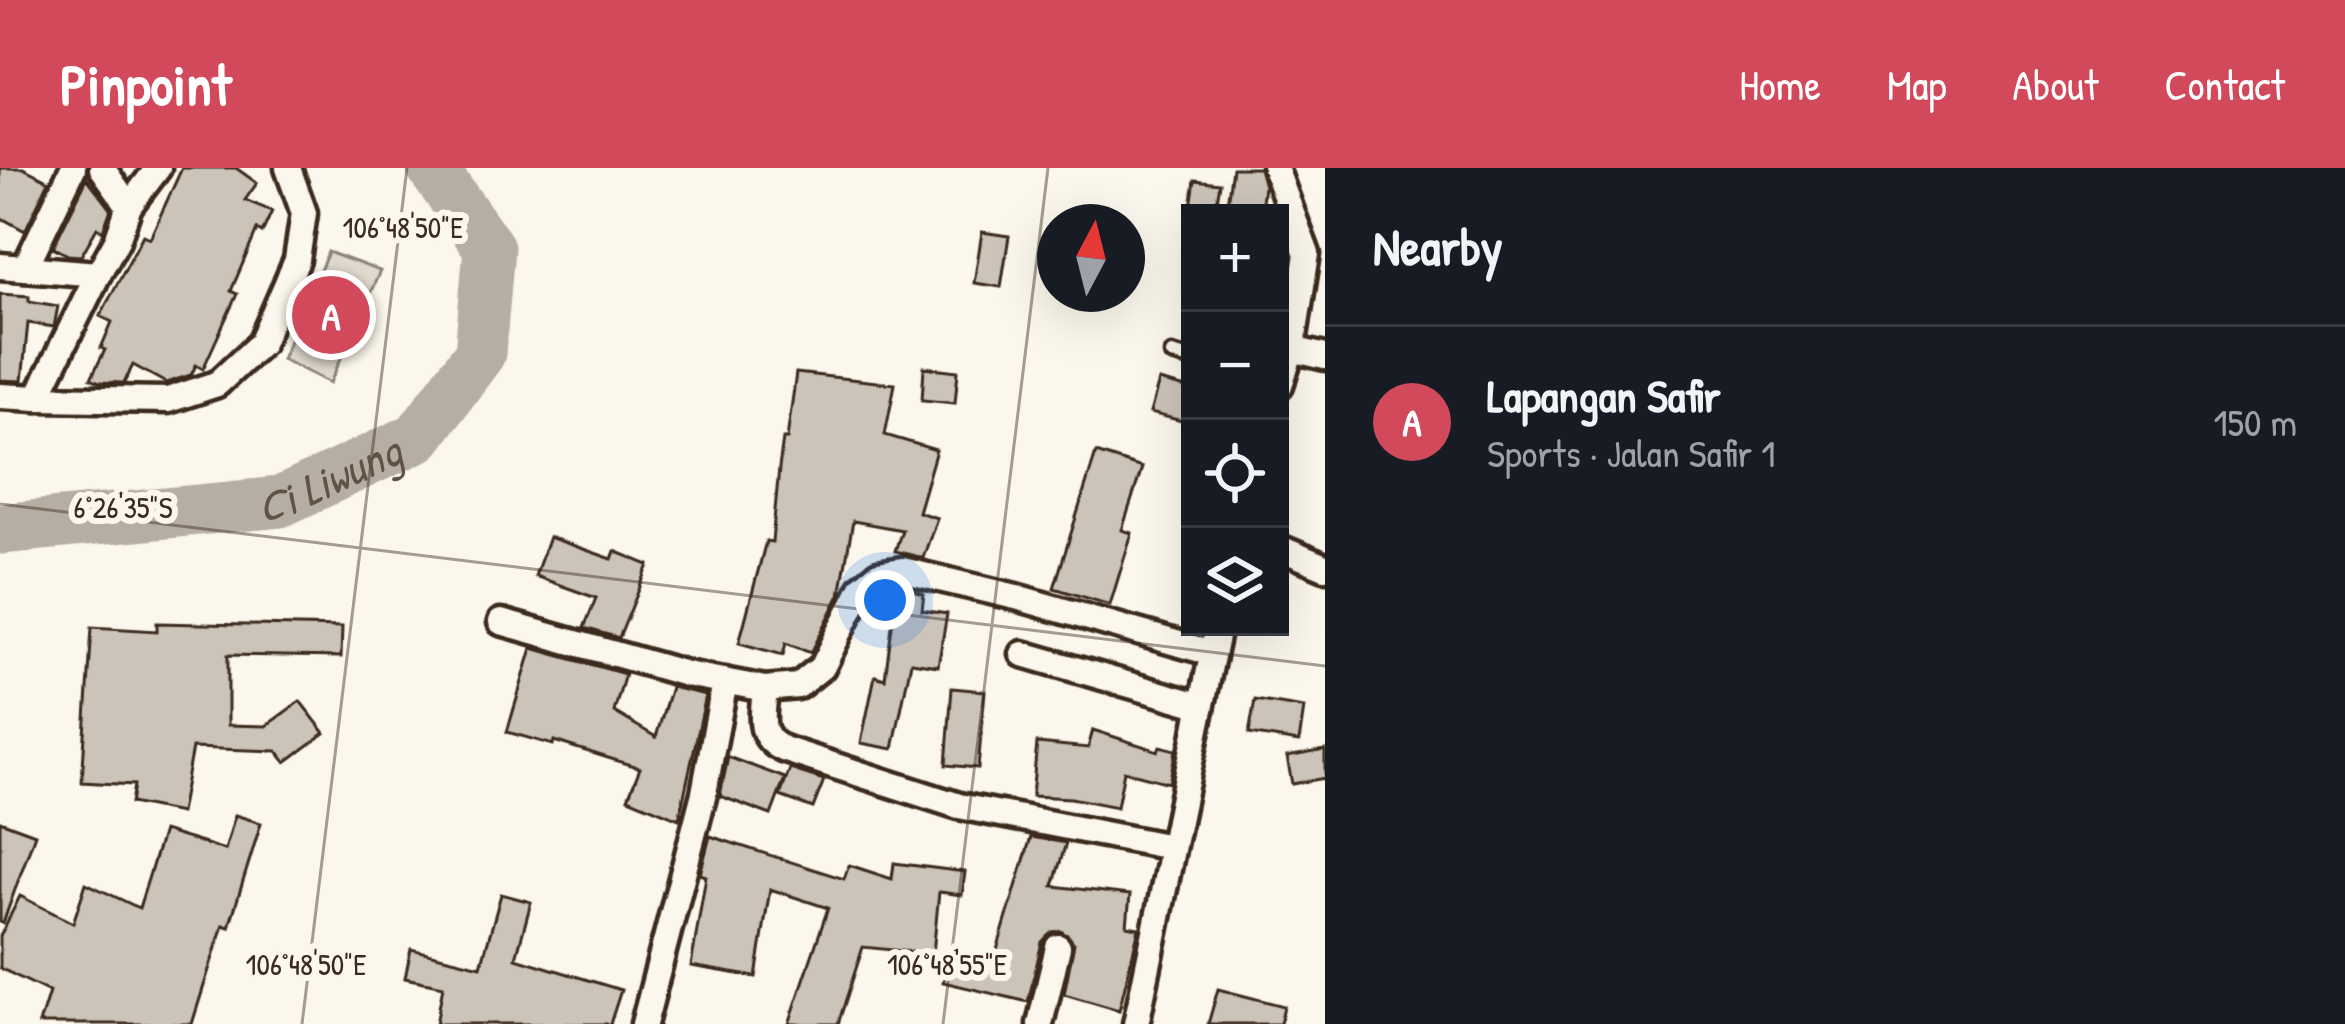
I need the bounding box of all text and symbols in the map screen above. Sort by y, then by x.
text: Pinpoint [60,46,231,123]
text: Home [1739,56,1821,113]
text: Map [1887,56,1946,113]
text: About [2012,56,2098,113]
text: Contact [2164,56,2285,113]
north arrow [1037,204,1145,312]
map controls [1181,204,1289,636]
button: + [1181,204,1289,312]
text: 106°48'50"E [343,207,463,247]
text: Nearby [1373,212,1503,281]
pin: A [292,270,370,360]
button: − [1181,312,1289,420]
text: Lapangan Safir [1487,365,1721,426]
text: A [1402,395,1422,448]
text: 150 m [2213,395,2297,448]
water label: Ci Liwung [256,418,413,534]
button: locate [1181,420,1289,528]
text: Sports · Jalan Safir 1 [1487,426,1775,479]
text: 6°26'35"S [74,487,173,527]
button: layers [1181,528,1289,636]
your location [855,570,915,630]
text: 106°48'50"E [246,944,366,984]
text: 106°48'55"E [887,944,1007,984]

